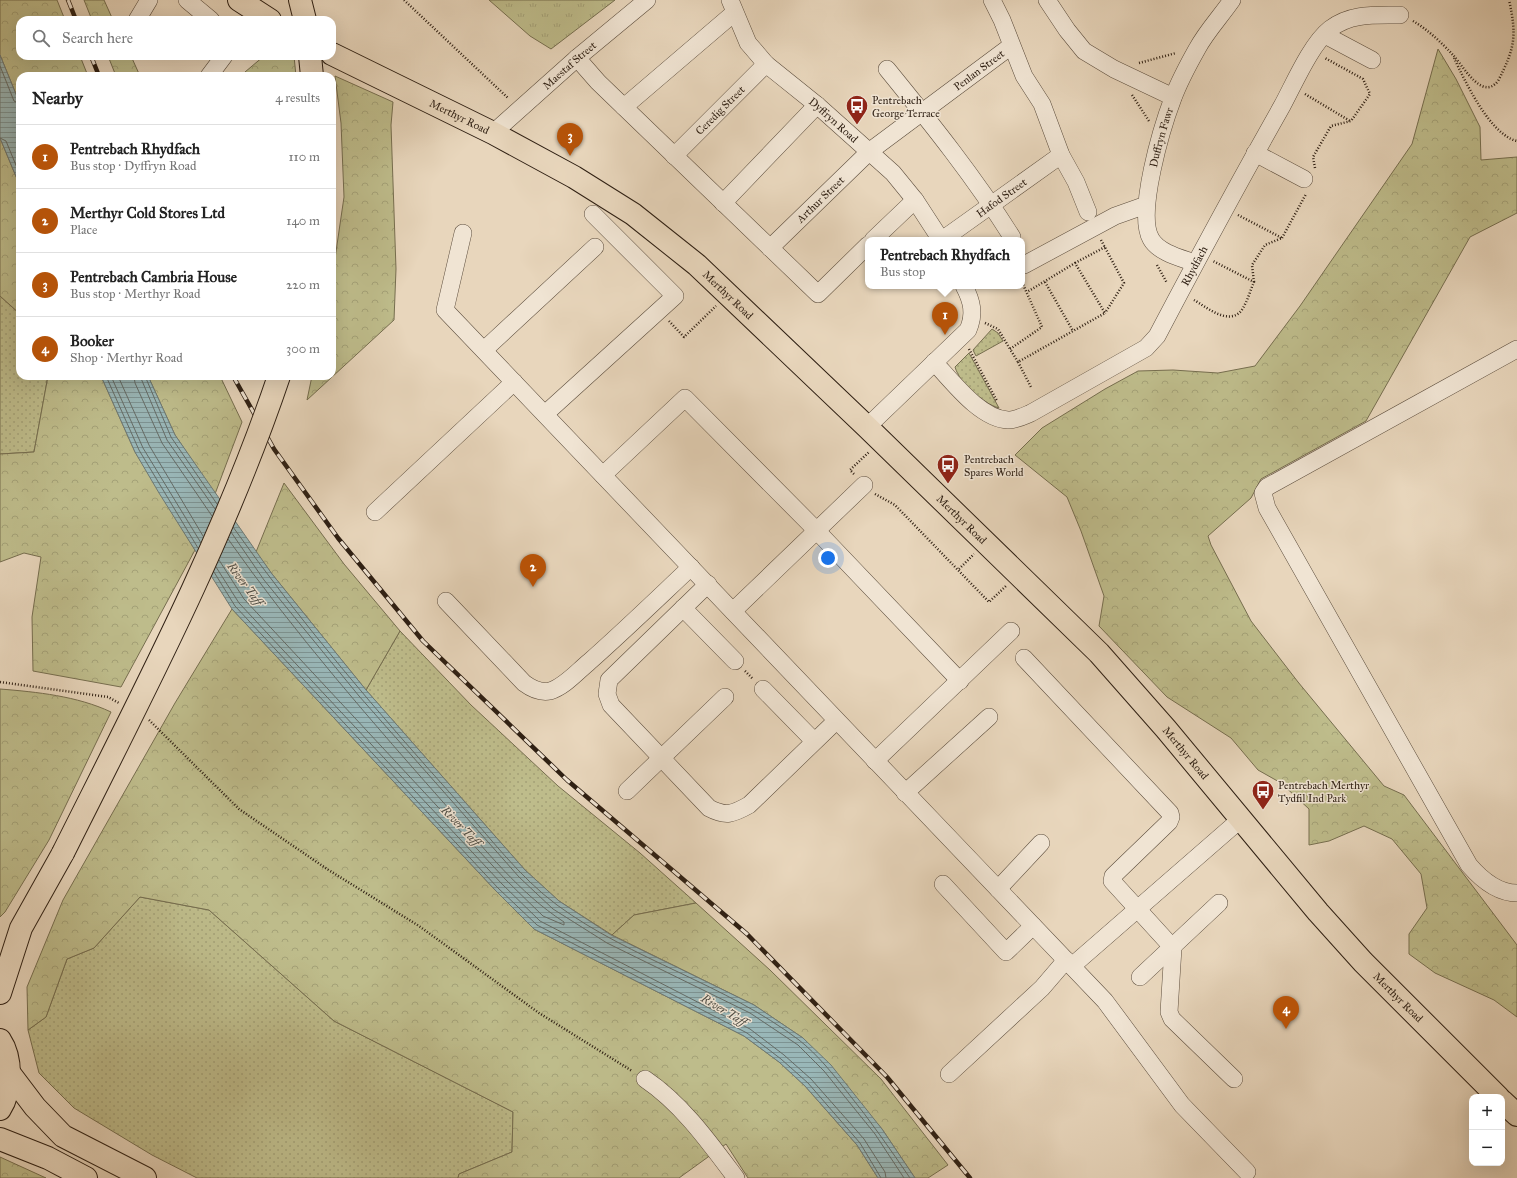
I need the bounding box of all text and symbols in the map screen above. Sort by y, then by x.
search box [16,16,336,60]
icon: search [30,27,52,49]
text: Search here [62,29,133,47]
street label: Maestaf Street [540,38,599,92]
street label: Penlan Street [951,47,1007,93]
street label: Ceredig Street [693,83,747,137]
text: Nearby [32,88,83,109]
text: 4 results [275,90,320,106]
bus stop icon: Pentrebach George Terrace [844,93,870,126]
place label: Pentrebach George Terrace [872,94,940,120]
street label: Dyffryn Road [806,95,861,146]
street label: Merthyr Road [427,96,492,137]
street label: Duffryn Fawr [1146,105,1176,169]
pin: 3 [557,123,583,156]
text: Pentrebach Rhydfach [70,140,200,158]
text: 1 [42,149,48,165]
text: 110 m [288,149,320,165]
text: Bus stop · Dyffryn Road [70,158,197,174]
street label: Arthur Street [793,173,847,226]
street label: Hafod Street [974,175,1029,220]
text: Merthyr Cold Stores Ltd [70,204,225,222]
text: 2 [42,213,48,229]
text: 140 m [286,213,320,229]
text: Place [70,222,97,238]
popup [865,237,1025,289]
street label: Rhydfach [1178,244,1210,288]
text: Pentrebach Rhydfach [880,246,1010,264]
text: Bus stop [880,264,925,280]
text: Pentrebach Cambria House [70,268,237,286]
street label: Merthyr Road [700,268,756,322]
text: 3 [42,277,48,293]
text: 220 m [286,277,320,293]
text: Bus stop · Merthyr Road [70,286,201,302]
pin: 1 [932,302,958,335]
text: Booker [70,332,114,350]
text: 4 [41,341,49,357]
text: 300 m [286,341,320,357]
text: Shop · Merthyr Road [70,350,183,366]
bus stop icon: Pentrebach Spares World [935,452,961,485]
place label: Pentrebach Spares World [964,453,1024,479]
street label: Merthyr Road [934,492,990,547]
your location [818,548,838,568]
pin: 2 [520,554,546,587]
water label: River Taff [223,559,268,612]
street label: Merthyr Road [1160,724,1212,782]
bus stop icon: Pentrebach Merthyr Tydfil Ind Park [1250,778,1276,811]
place label: Pentrebach Merthyr Tydfil Ind Park [1278,779,1370,805]
water label: River Taff [437,802,486,852]
street label: Merthyr Road [1371,970,1426,1025]
water label: River Taff [697,991,753,1032]
pin: 4 [1273,996,1299,1029]
map controls [1469,1094,1505,1166]
button: + [1469,1094,1505,1130]
button: − [1469,1130,1505,1166]

